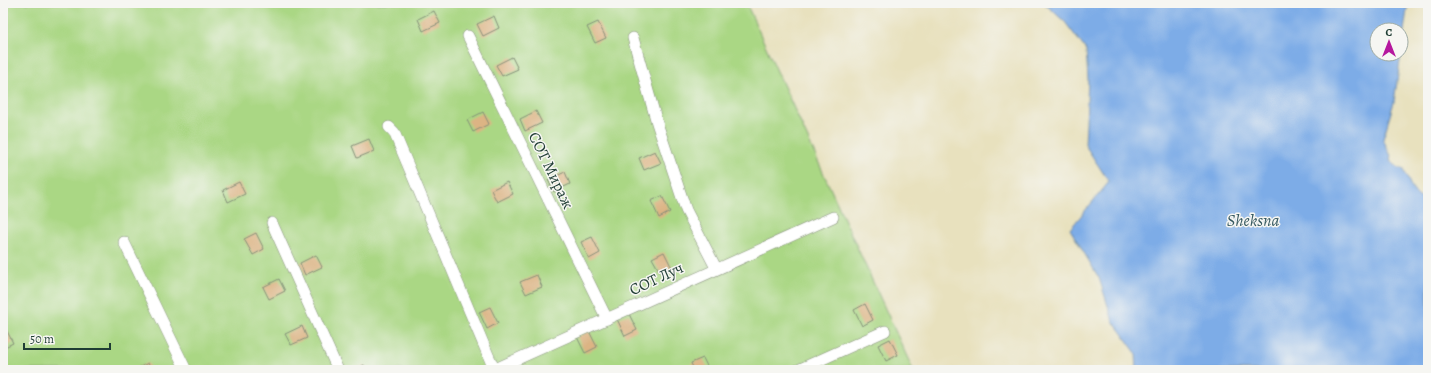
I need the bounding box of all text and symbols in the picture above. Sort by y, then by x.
north arrow [1369,22,1409,62]
text: С [1386,25,1393,40]
street label: СОТ Мираж [523,128,579,213]
water label: Sheksna [1227,209,1279,232]
street label: СОТ Луч [626,257,687,301]
scale bar [24,325,110,351]
text: 50 m [30,331,54,347]

